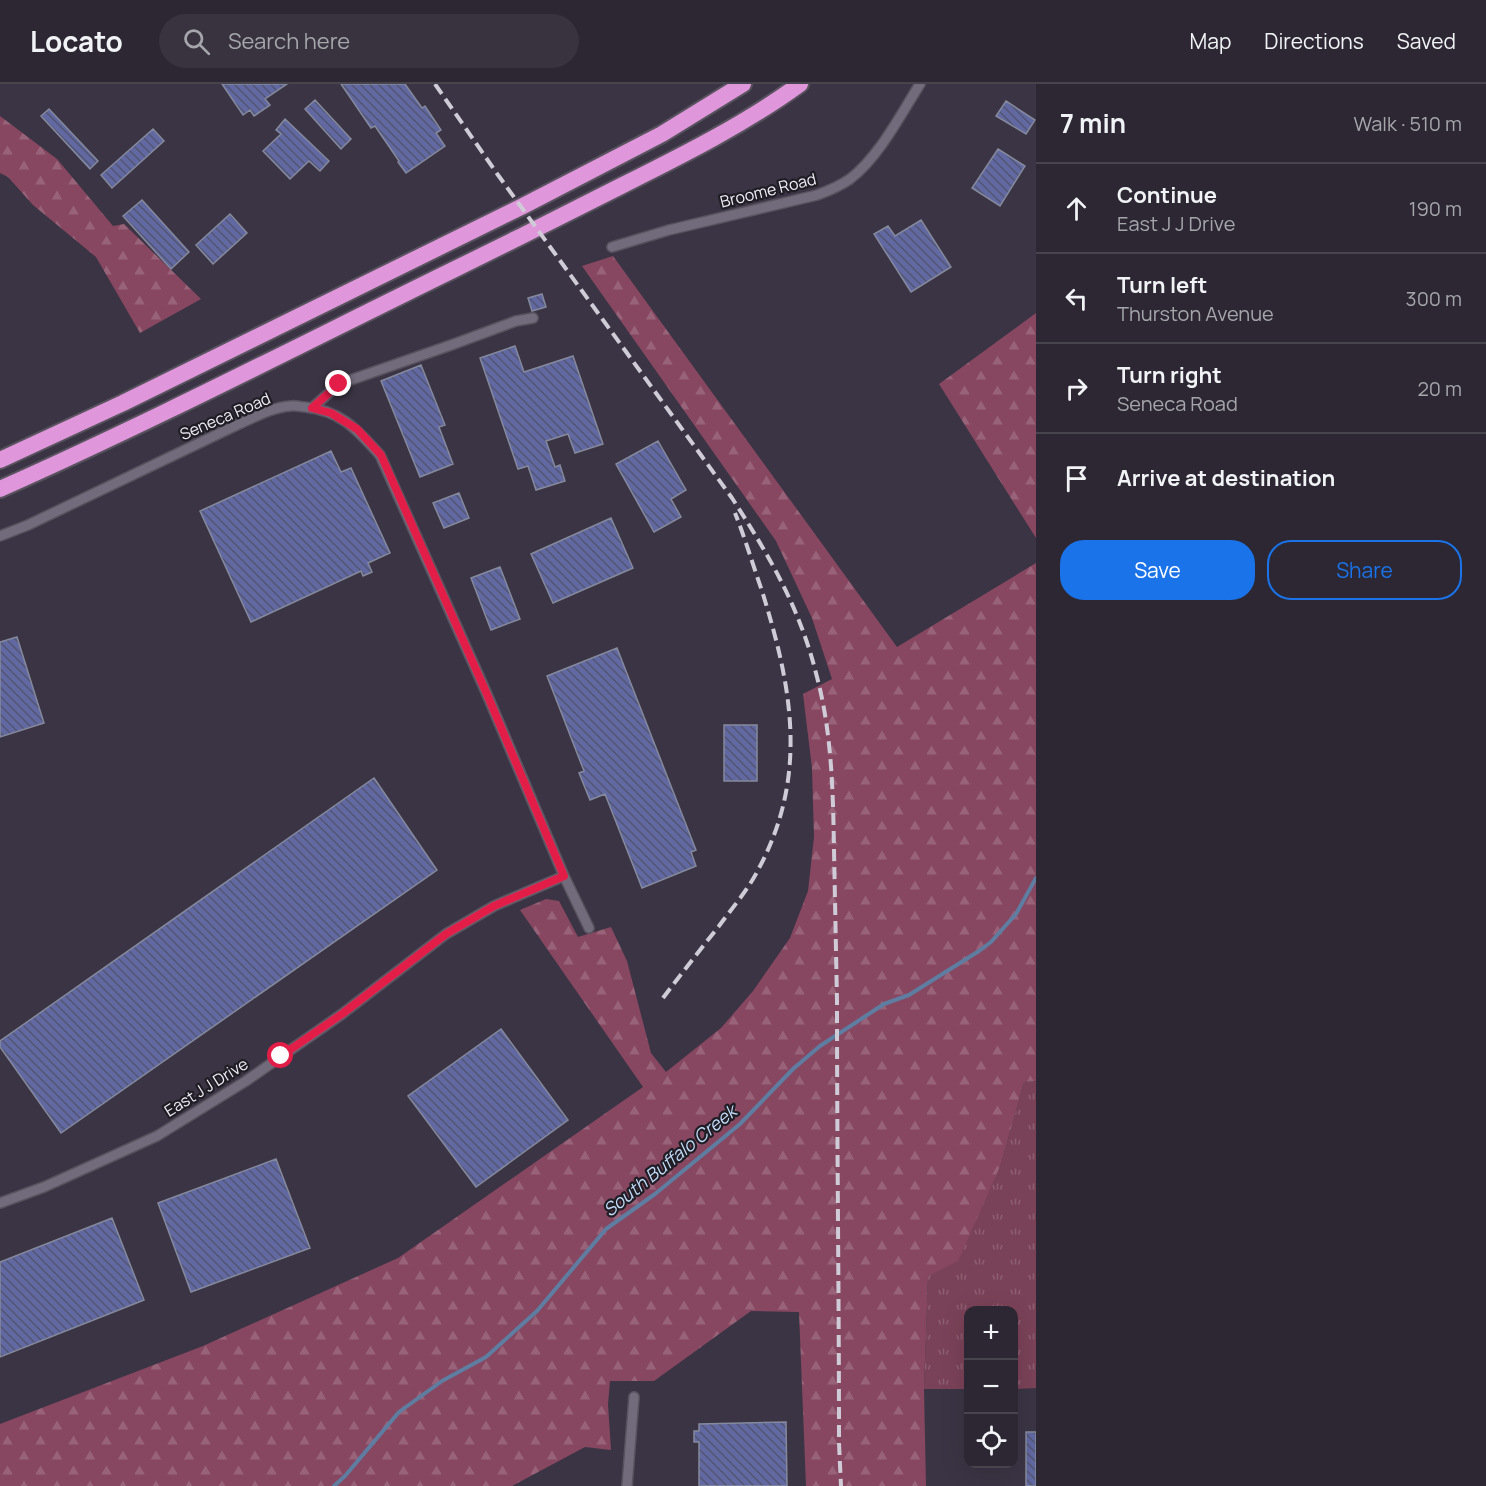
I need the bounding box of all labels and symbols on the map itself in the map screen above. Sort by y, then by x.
street label: Broome Road [718,167,818,213]
route end [325,370,351,396]
street label: Seneca Road [176,387,274,445]
route start [267,1042,293,1068]
street label: East J J Drive [160,1053,252,1121]
water label: South Buffalo Creek [598,1097,743,1221]

